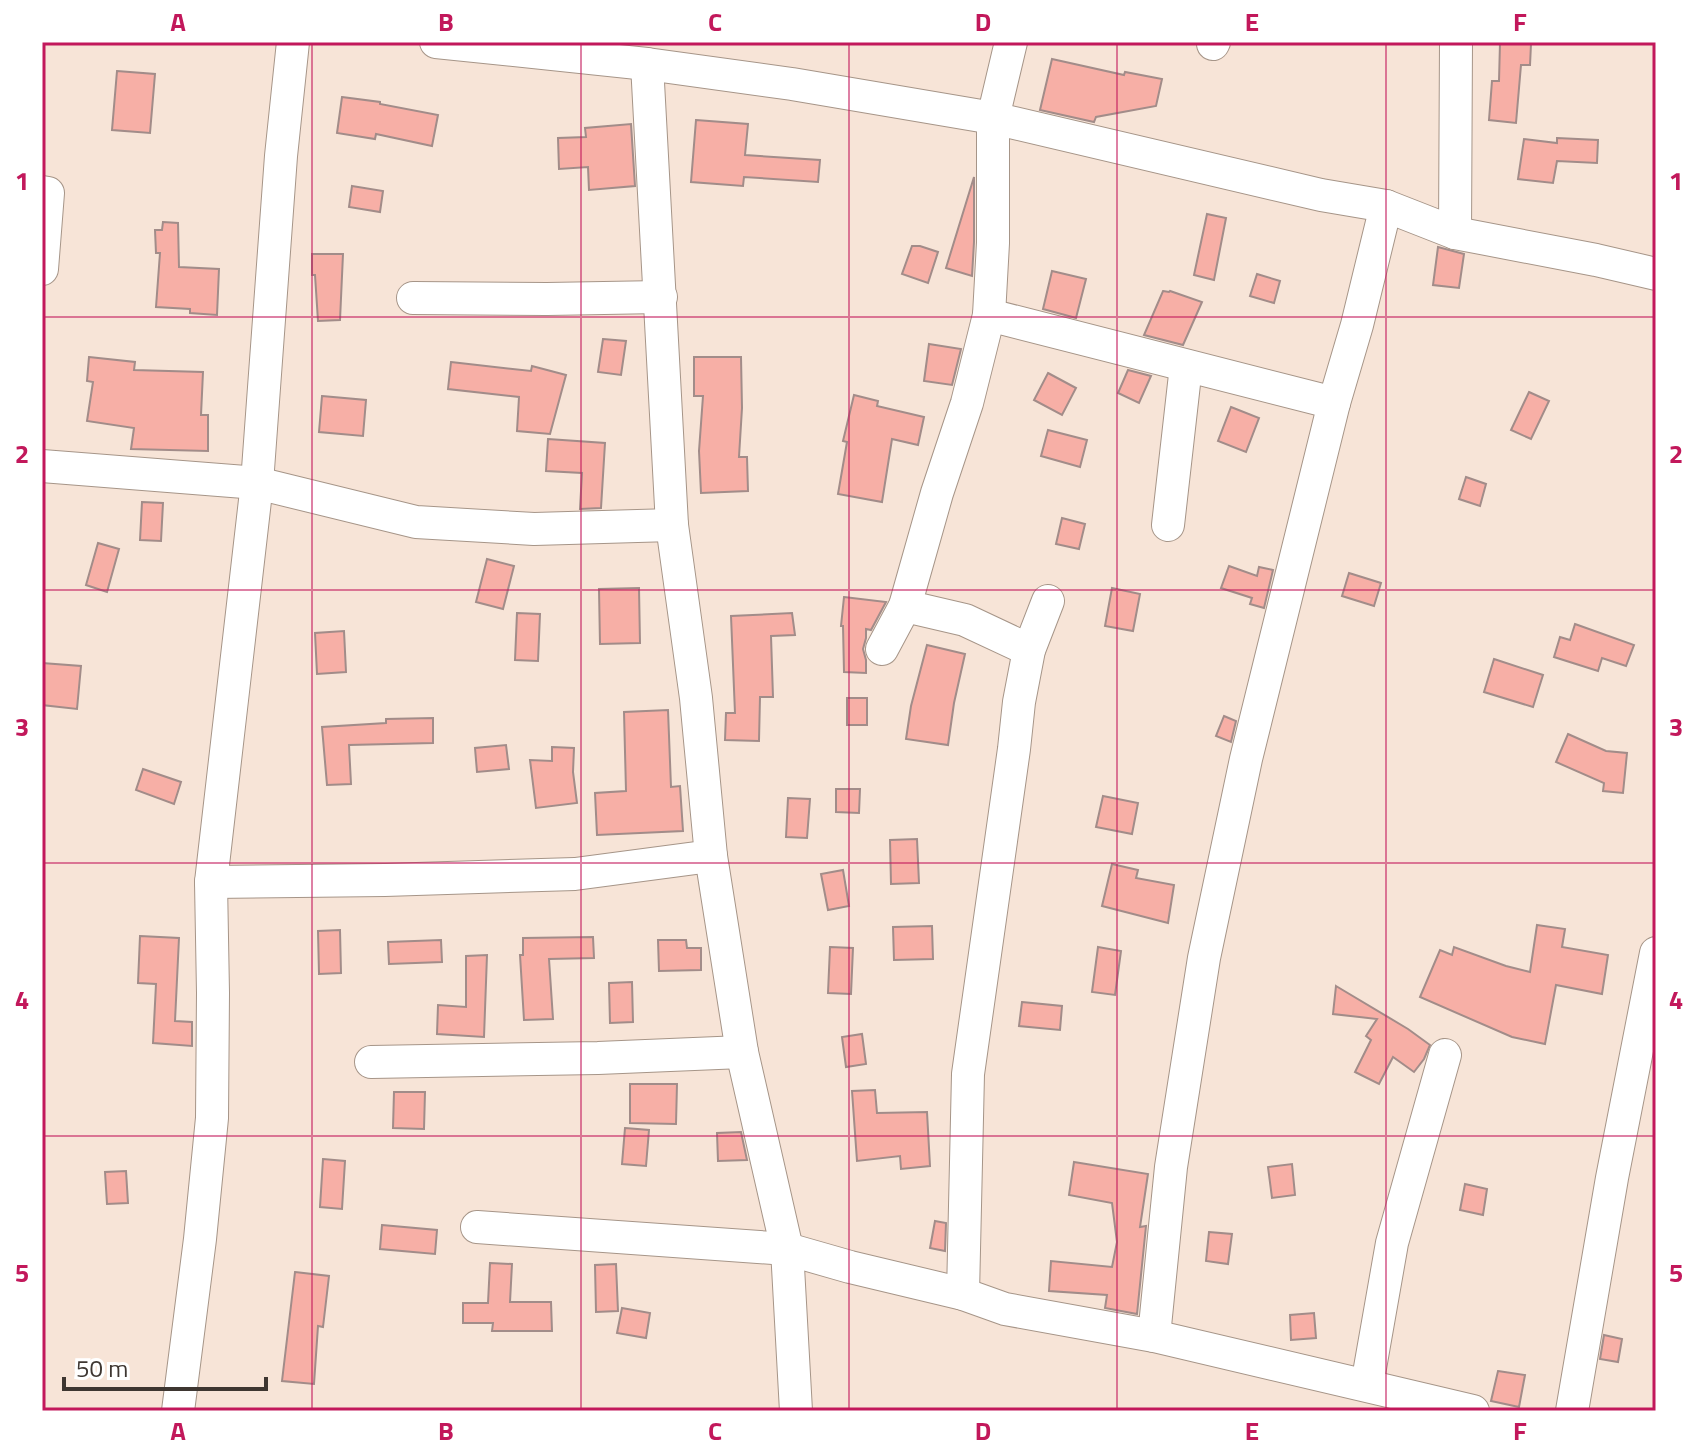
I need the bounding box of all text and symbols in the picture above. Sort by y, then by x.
text: A [170,2,186,41]
text: B [438,2,454,41]
text: C [708,2,722,41]
text: D [975,2,991,41]
text: E [1245,2,1259,41]
text: F [1513,2,1527,41]
text: 1 [15,161,29,200]
text: 1 [1669,161,1683,200]
text: 2 [15,434,29,473]
text: 2 [1669,434,1683,473]
text: 3 [15,707,29,746]
text: 3 [1669,707,1683,746]
text: 4 [15,980,29,1019]
text: 4 [1669,980,1683,1019]
text: 5 [15,1253,29,1292]
text: 5 [1669,1253,1683,1292]
scale bar [64,1341,266,1391]
text: 50 m [76,1350,128,1386]
text: A [170,1411,186,1450]
text: B [438,1411,454,1450]
text: C [708,1411,722,1450]
text: D [975,1411,991,1450]
text: E [1245,1411,1259,1450]
text: F [1513,1411,1527,1450]

